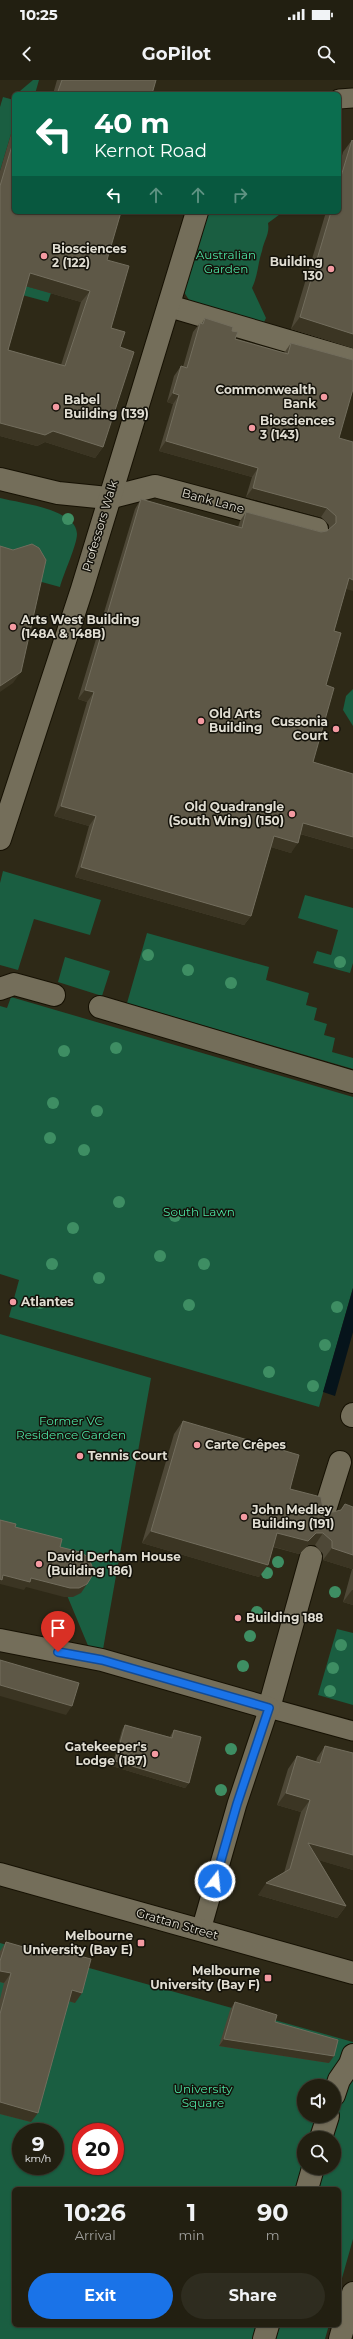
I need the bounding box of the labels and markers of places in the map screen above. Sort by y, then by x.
place label: Biosciences 2 (122) [52,241,127,270]
marker: Biosciences 2 (122) [39,251,49,261]
place label: Building 130 [270,254,323,283]
marker: Building 130 [326,264,336,274]
place label: Commonwealth Bank [215,382,316,411]
place label: Babel Building (139) [64,392,149,421]
marker: Commonwealth Bank [319,392,329,402]
marker: Babel Building (139) [51,402,61,412]
place label: Biosciences 3 (143) [259,413,335,442]
marker: Biosciences 3 (143) [247,423,257,433]
place label: Arts West Building (148A & 148B) [20,612,140,641]
marker: Arts West Building (148A & 148B) [8,622,18,632]
place label: Old Arts Building [209,706,262,735]
place label: Cussonia Court [271,714,329,743]
marker: Old Arts Building [196,716,206,726]
marker: Cussonia Court [331,724,341,734]
place label: Old Quadrangle (South Wing) (150) [168,799,284,828]
marker: Old Quadrangle (South Wing) (150) [287,809,297,819]
place label: Atlantes [20,1294,74,1309]
marker: Atlantes [8,1297,18,1307]
place label: Carte Crêpes [205,1437,287,1452]
marker: Carte Crêpes [192,1440,202,1450]
place label: Tennis Court [88,1448,168,1463]
marker: Tennis Court [75,1451,85,1461]
place label: John Medley Building (191) [251,1502,334,1531]
marker: John Medley Building (191) [239,1512,249,1522]
place label: David Derham House (Building 186) [47,1549,181,1578]
marker: David Derham House (Building 186) [34,1559,44,1569]
place label: Building 188 [246,1610,323,1625]
pin [41,1611,75,1652]
marker: Building 188 [233,1613,243,1623]
place label: Gatekeeper's Lodge (187) [65,1739,148,1768]
marker: Gatekeeper's Lodge (187) [150,1749,160,1759]
place label: Melbourne University (Bay E) [23,1928,133,1957]
marker: Melbourne University (Bay E) [136,1938,146,1948]
place label: Melbourne University (Bay F) [150,1963,260,1992]
marker: Melbourne University (Bay F) [263,1973,273,1983]

